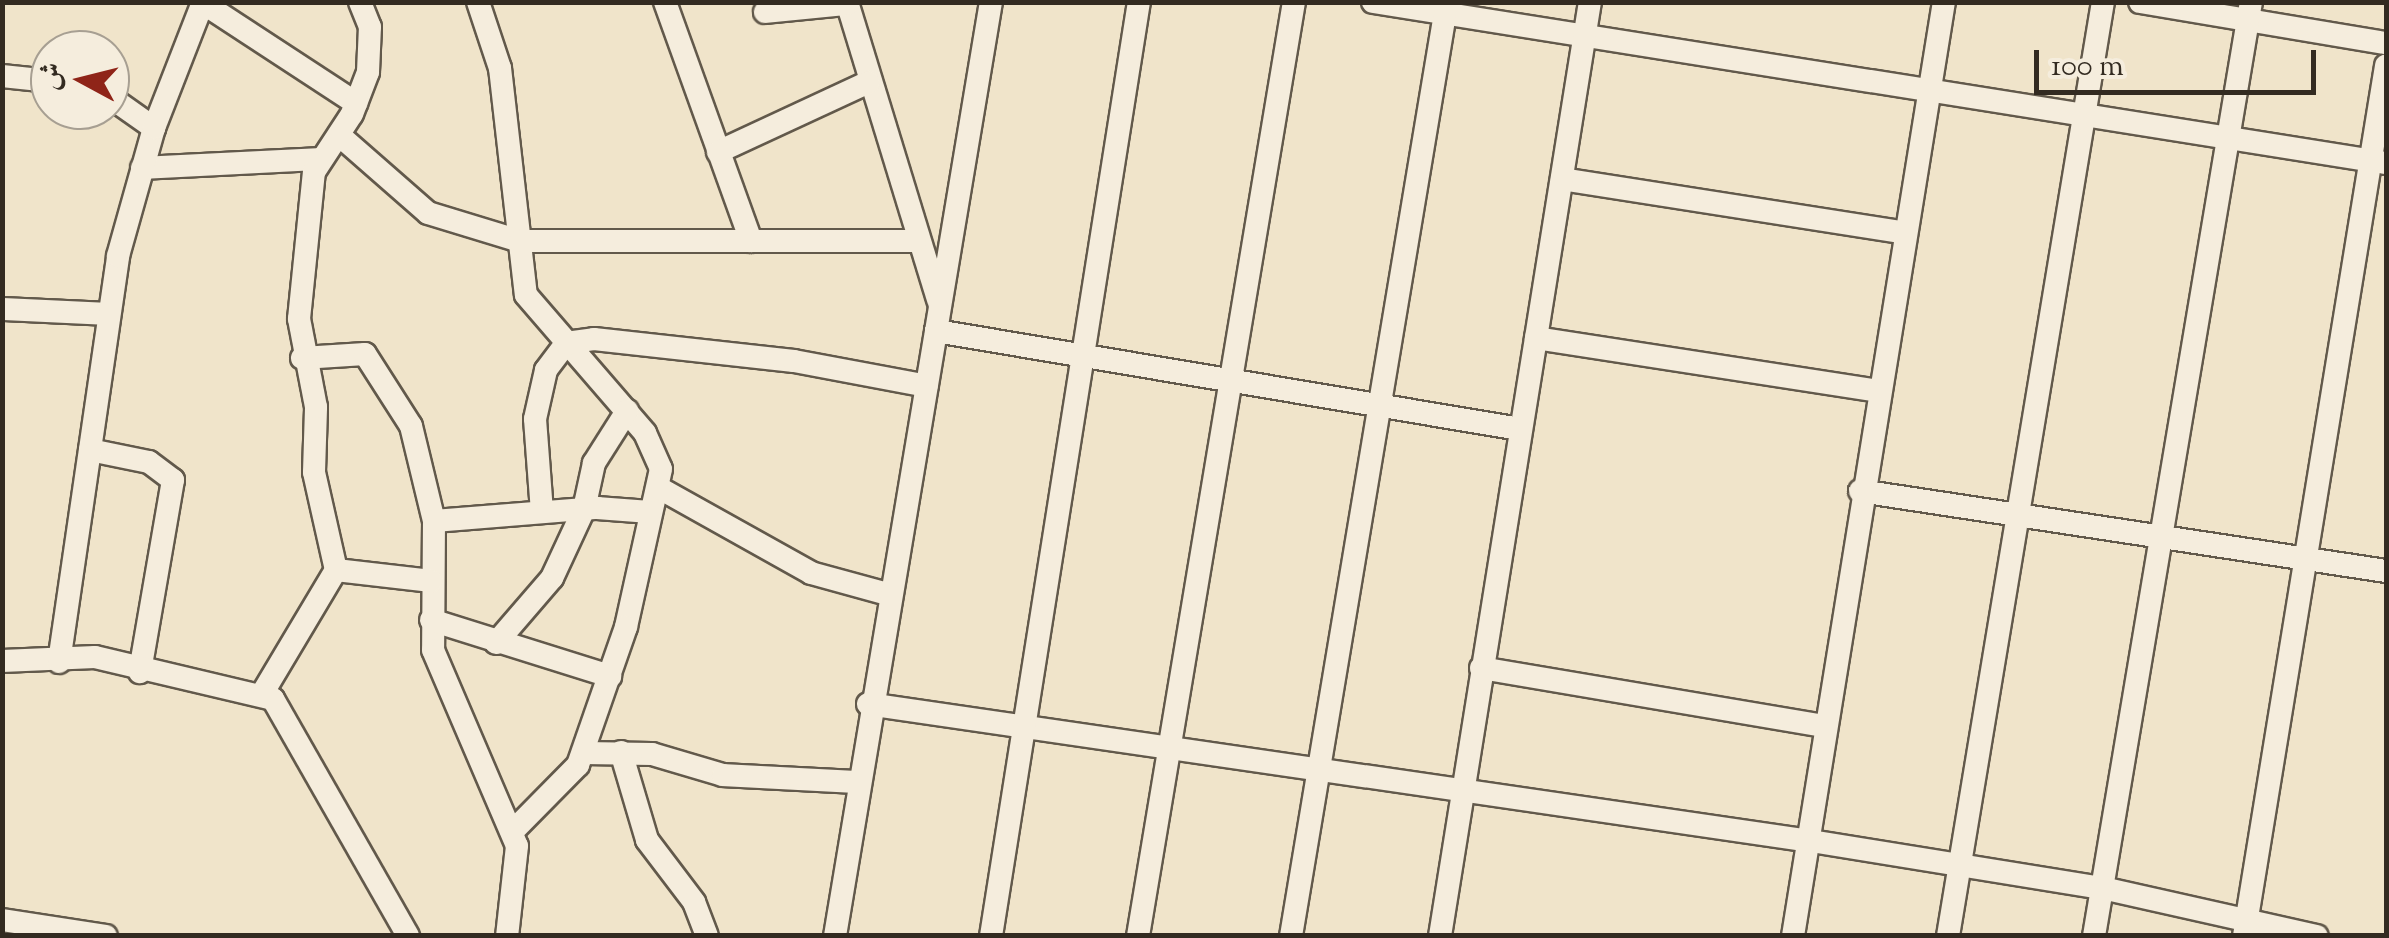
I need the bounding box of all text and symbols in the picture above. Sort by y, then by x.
north arrow [30,30,130,130]
scale bar [2039,30,2322,92]
text: 100 m [2051,46,2124,89]
text: ش [31,60,74,93]

